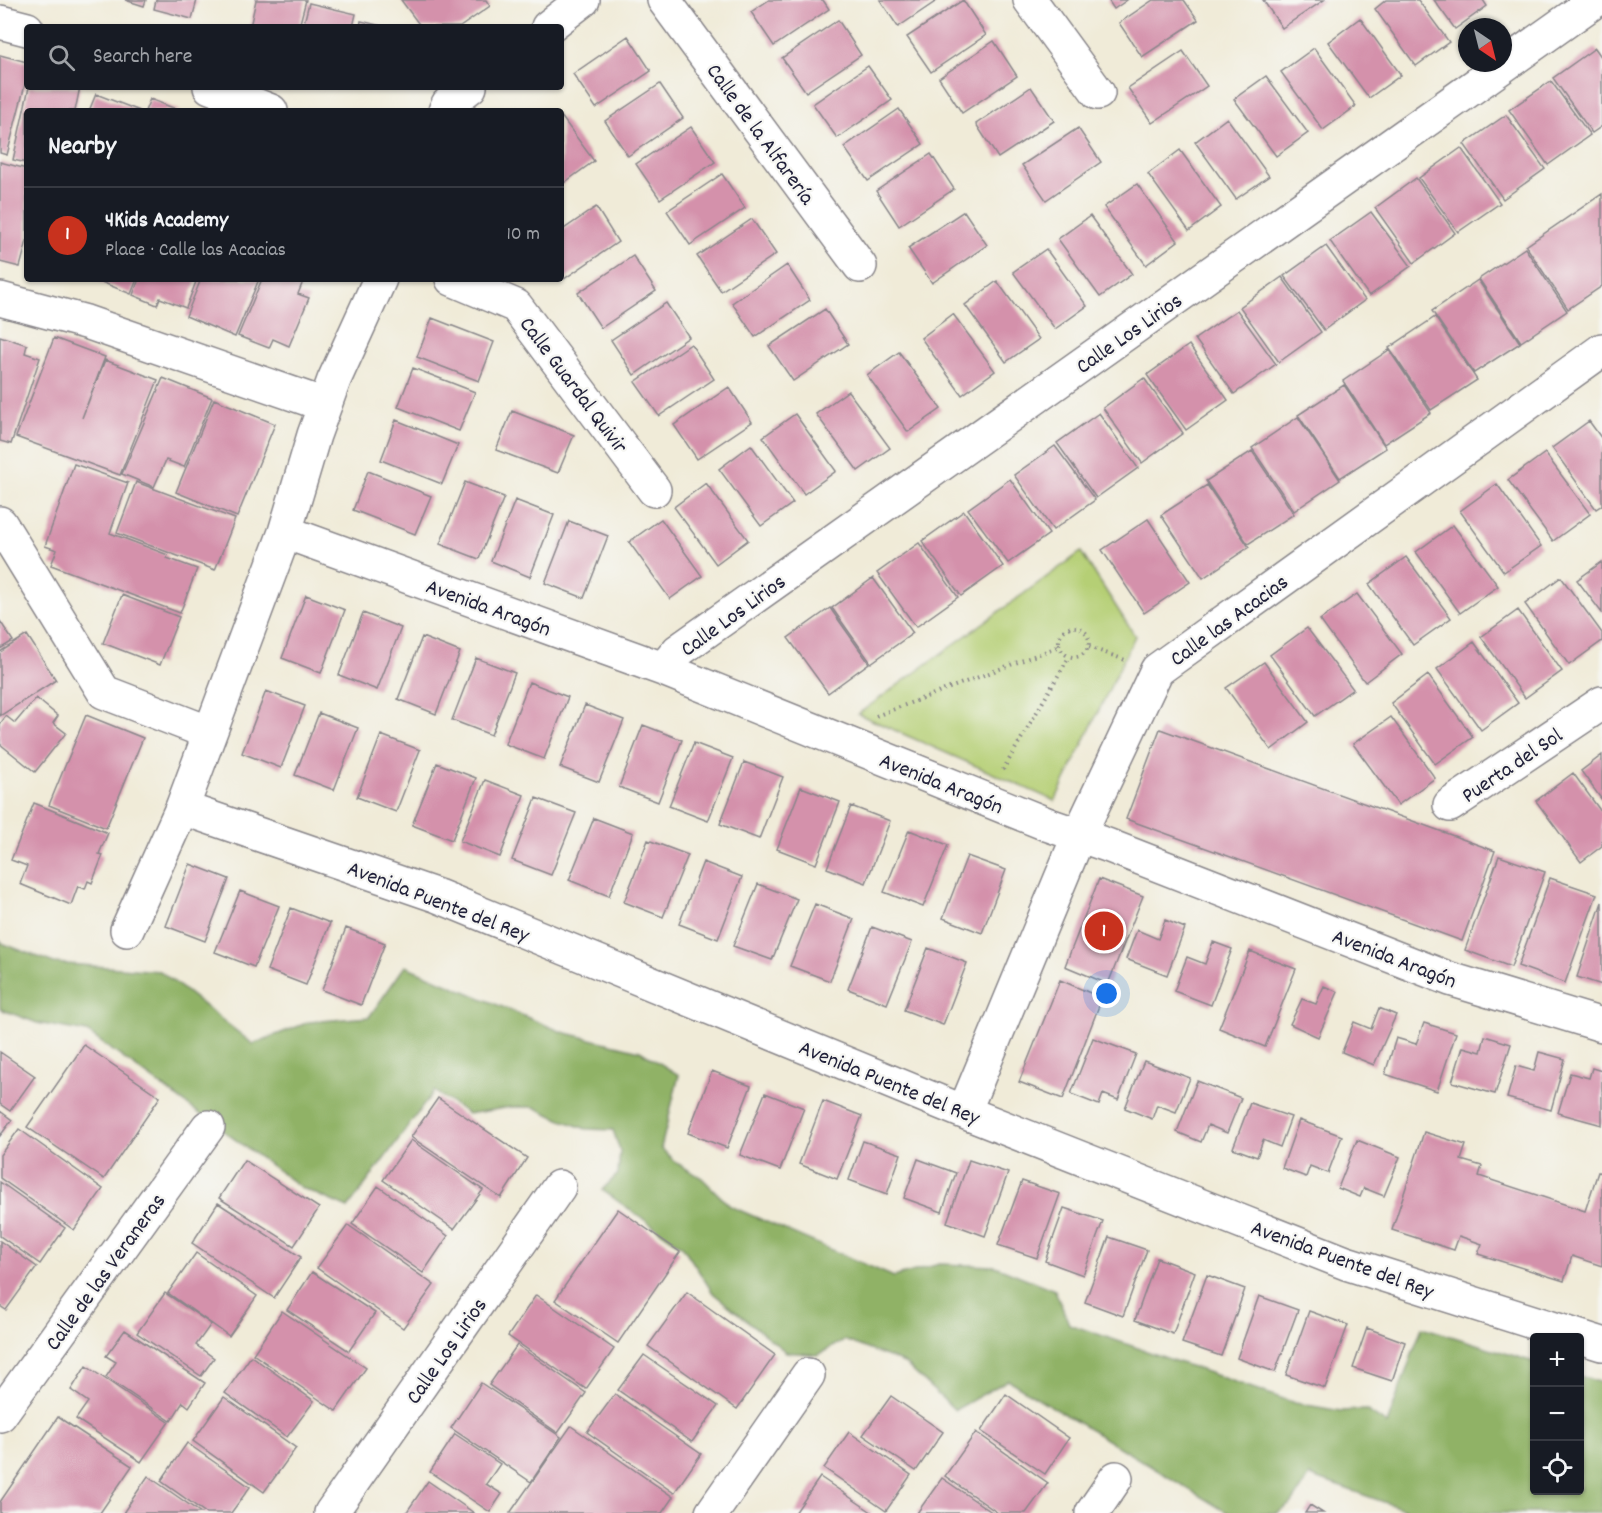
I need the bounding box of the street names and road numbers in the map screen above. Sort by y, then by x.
street label: Calle de la Alfarería [697,58,821,213]
street label: Calle Los Lirios [1070,287,1190,383]
street label: Calle Guardal Quivir [510,311,634,462]
street label: Calle Los Lirios [675,568,793,666]
street label: Calle las Acacias [1164,568,1296,675]
street label: Avenida Aragón [421,572,555,646]
street label: Puerta del Sol [1456,722,1570,812]
street label: Avenida Aragón [874,746,1007,824]
street label: Avenida Puente del Rey [342,854,534,953]
street label: Avenida Aragón [1327,922,1460,998]
street label: Avenida Puente del Rey [794,1034,985,1135]
street label: Calle de las Veraneras [39,1188,175,1358]
street label: Avenida Puente del Rey [1246,1214,1439,1309]
street label: Calle Los Lirios [400,1292,496,1412]

